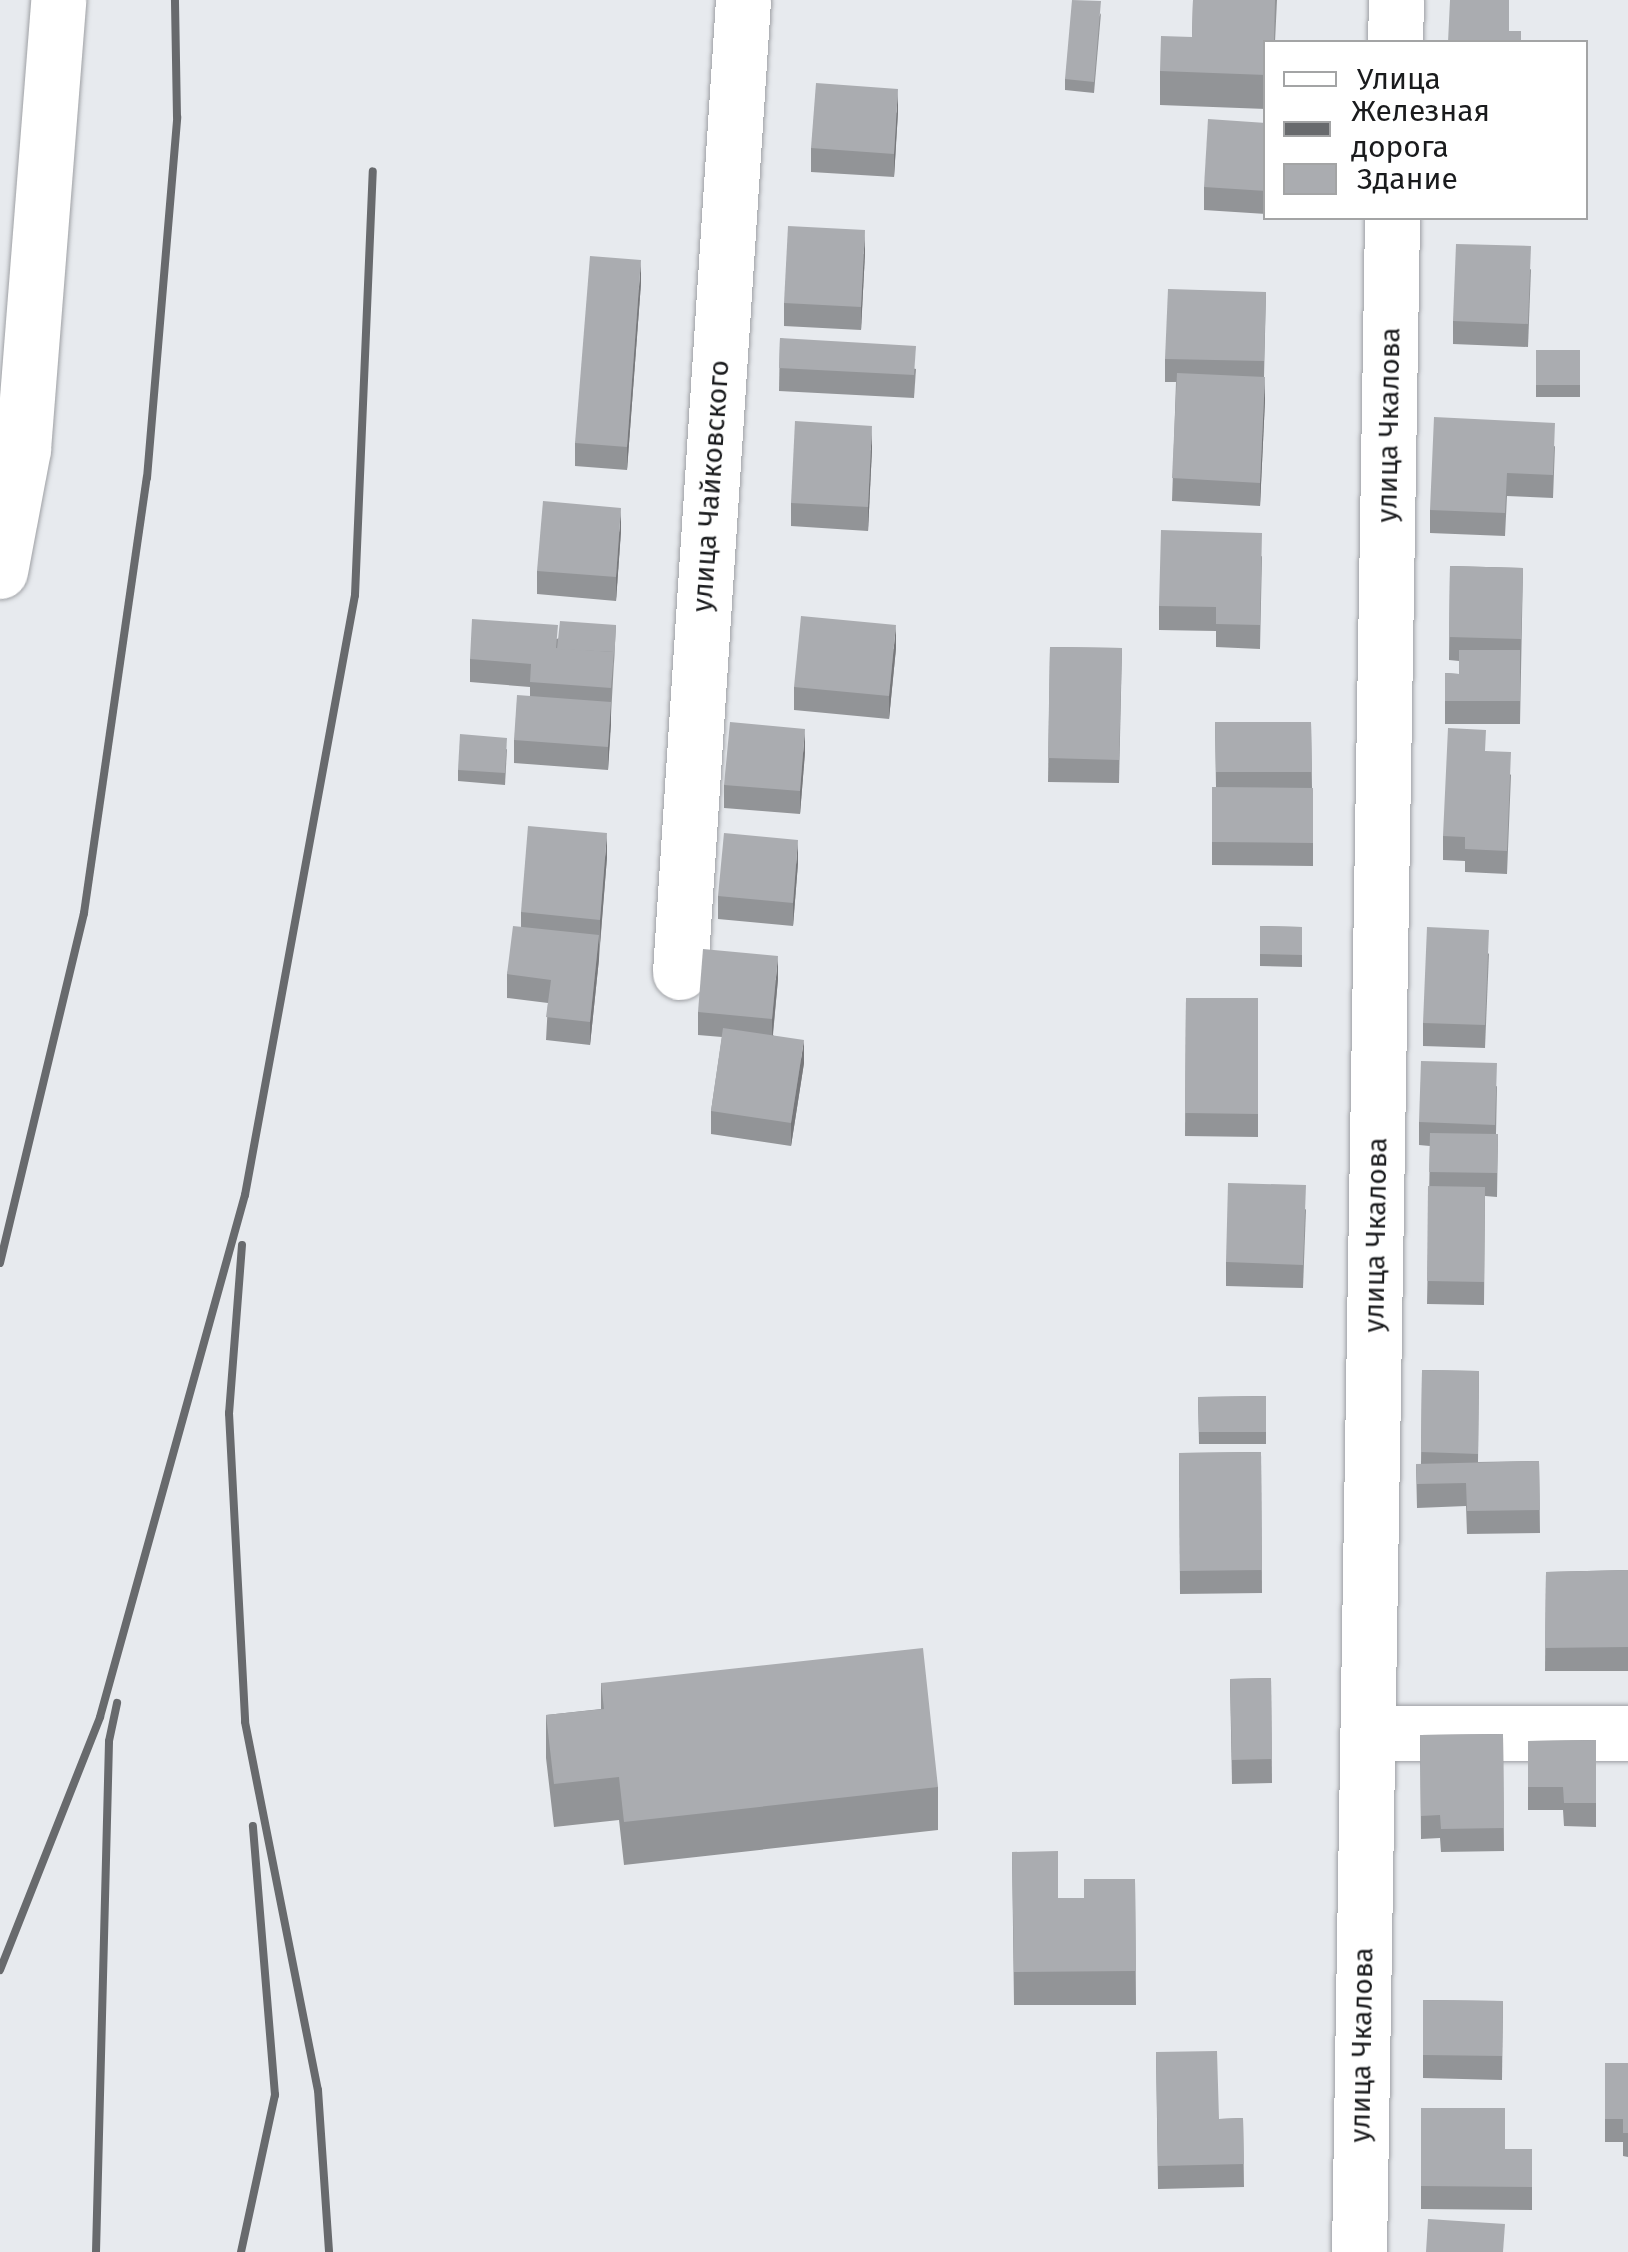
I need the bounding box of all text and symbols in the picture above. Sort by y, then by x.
legend [1263,40,1588,220]
text: Улица [1357,61,1441,97]
text: Железная дорога [1351,93,1490,165]
text: Здание [1357,161,1458,197]
street label: улица Чкалова [1370,327,1408,523]
street label: улица Чайковского [685,359,737,613]
street label: улица Чкалова [1357,1137,1395,1333]
street label: улица Чкалова [1343,1947,1381,2143]

